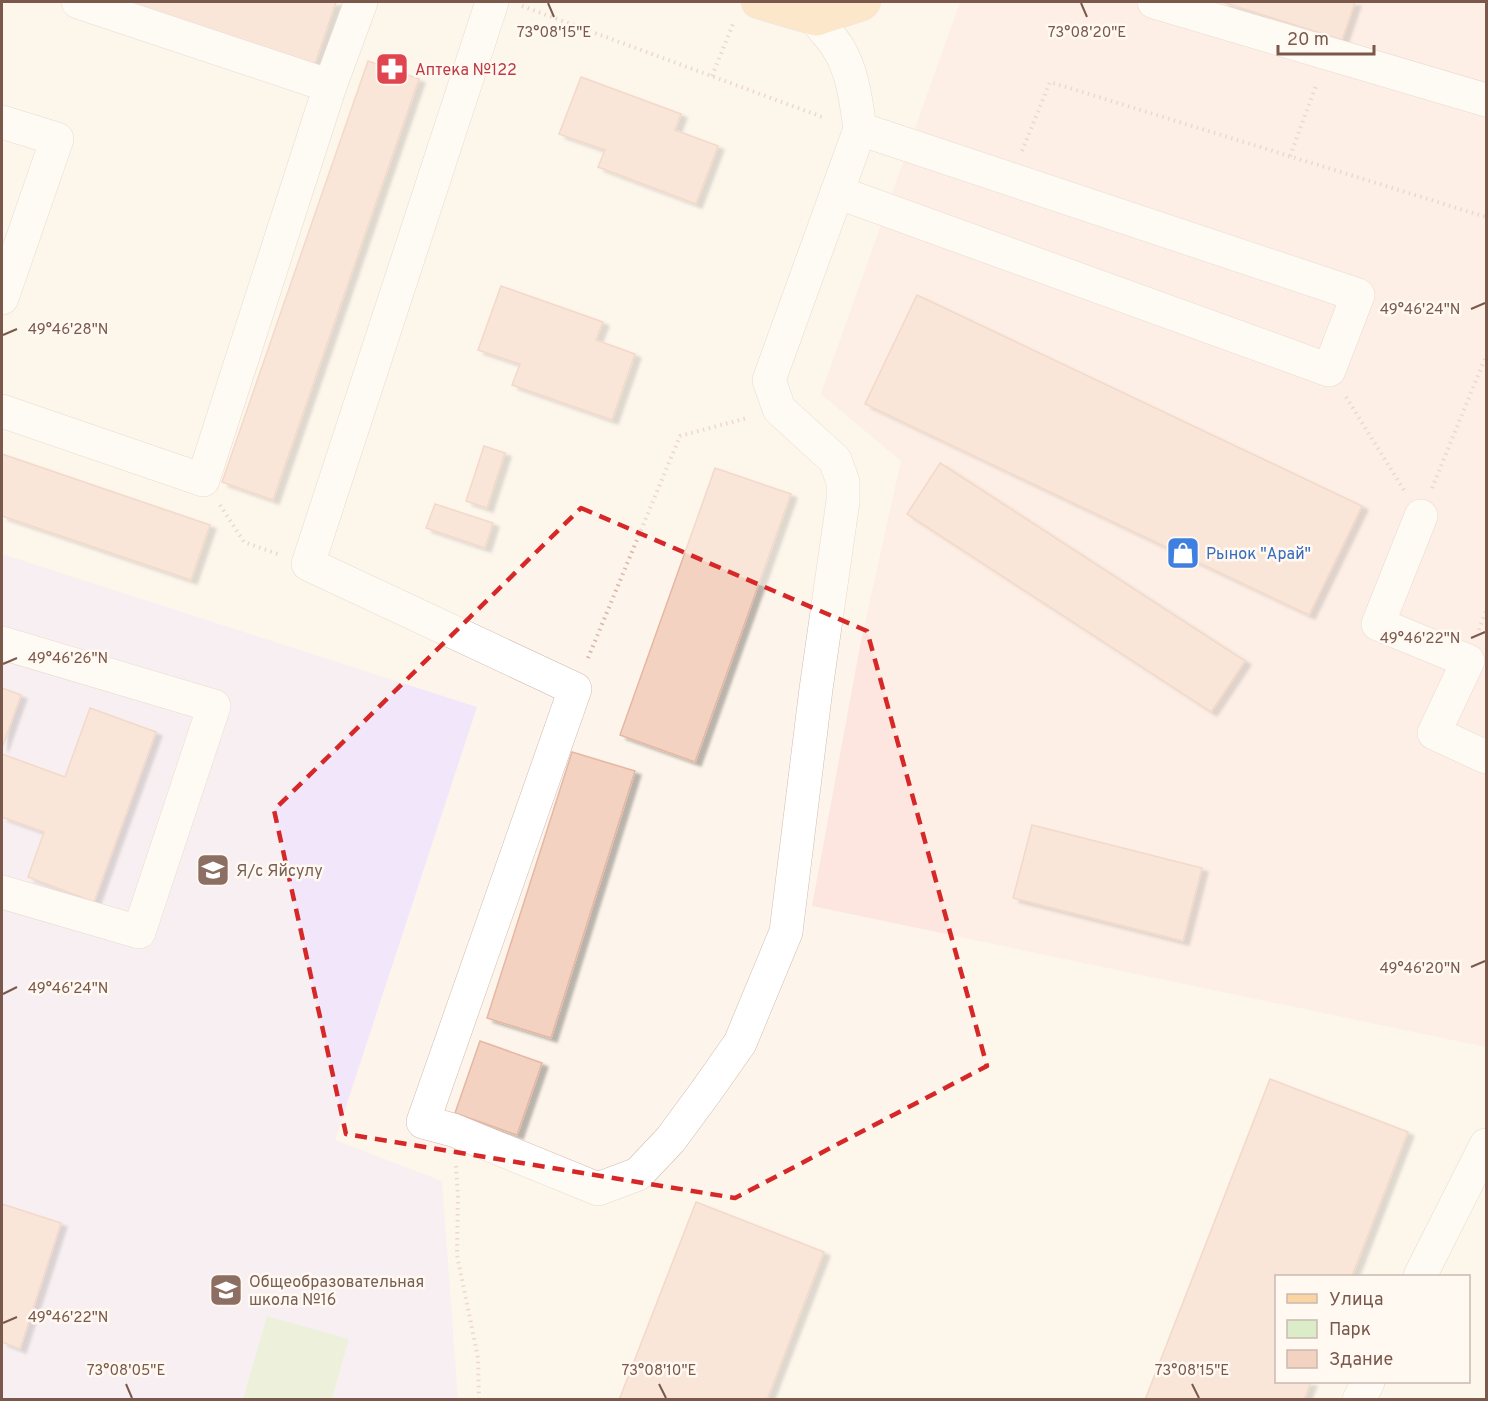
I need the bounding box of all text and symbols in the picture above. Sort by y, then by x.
scale bar [1278,18,1374,56]
text: 73°08'15"E [517,24,591,43]
text: 73°08'20"E [1048,24,1126,43]
text: 20 m [1287,29,1329,52]
pharmacy icon: Аптека №122 [374,51,410,87]
place label: Аптека №122 [415,61,517,81]
text: 49°46'24"N [1380,301,1460,320]
text: 49°46'28"N [28,321,108,340]
shop icon: Рынок "Арай" [1165,535,1201,571]
place label: Рынок "Арай" [1206,545,1311,565]
text: 49°46'22"N [1380,630,1460,649]
text: 49°46'26"N [28,650,108,669]
school or university icon: Я/c Яйсулу [195,852,231,888]
place label: Я/c Яйсулу [236,862,323,882]
text: 49°46'20"N [1379,960,1461,979]
text: 49°46'24"N [28,980,108,999]
school or university icon: Общеобразовательная школа №16 [208,1272,244,1308]
place label: Общеобразовательная школа №16 [249,1273,424,1311]
legend [1275,1275,1470,1383]
text: Улица [1329,1289,1383,1312]
text: 49°46'22"N [28,1309,108,1328]
text: Парк [1329,1319,1371,1342]
text: Здание [1329,1349,1393,1372]
text: 73°08'05"E [87,1362,165,1381]
text: 73°08'10"E [621,1362,697,1381]
text: 73°08'15"E [1155,1362,1229,1381]

